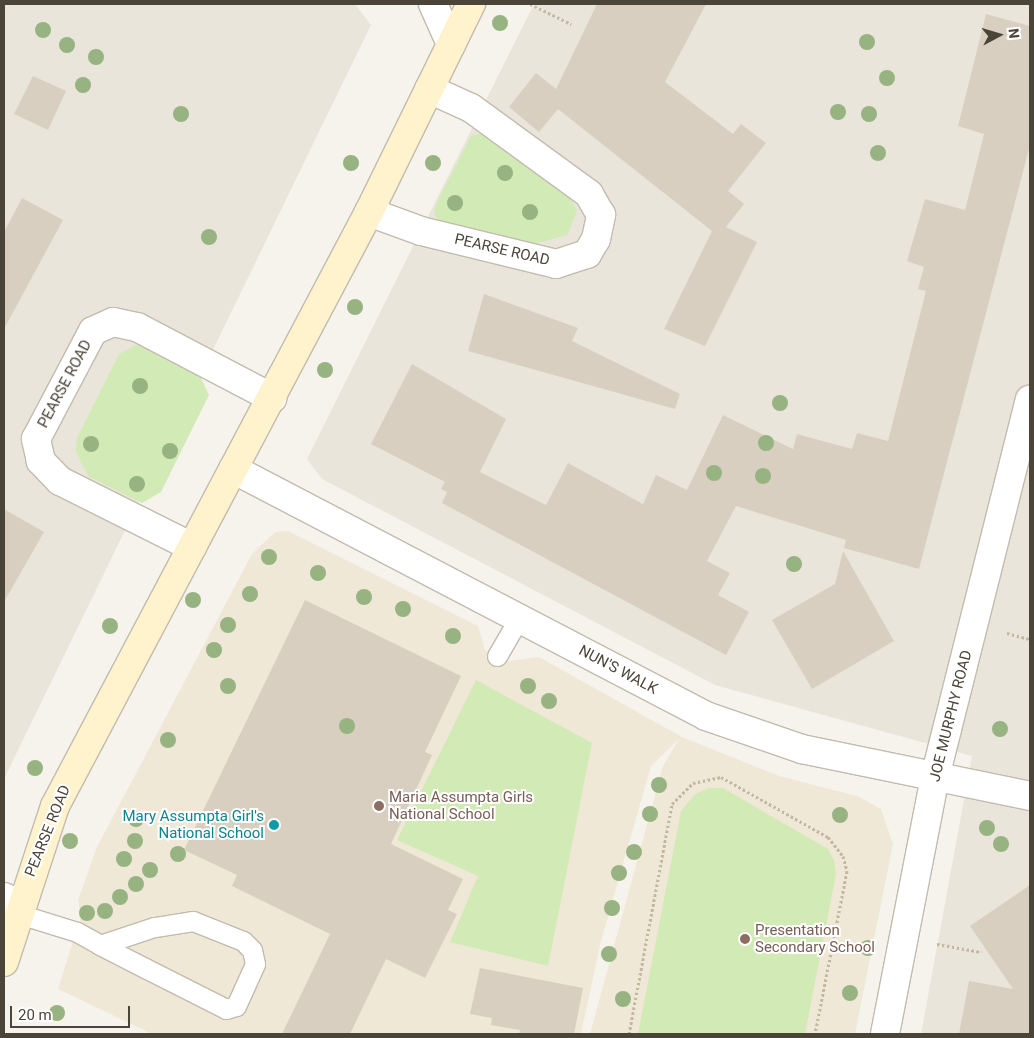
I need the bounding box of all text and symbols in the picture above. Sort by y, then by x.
north arrow [974,10,1024,60]
text: N [1005,28,1022,39]
street label: PEARSE ROAD [453,230,551,270]
street label: PEARSE ROAD [34,337,96,431]
street label: NUN'S WALK [576,642,660,698]
street label: JOE MURPHY ROAD [926,649,976,783]
street label: PEARSE ROAD [21,783,75,879]
place label: Maria Assumpta Girls National School [389,788,533,823]
marker: Maria Assumpta Girls National School [373,800,385,812]
place label: Mary Assumpta Girl's National School [122,807,264,842]
marker: Mary Assumpta Girl's National School [268,819,280,831]
place label: Presentation Secondary School [755,921,875,956]
marker: Presentation Secondary School [739,933,751,945]
scale bar [12,996,132,1028]
text: 20 m [18,1006,52,1024]

